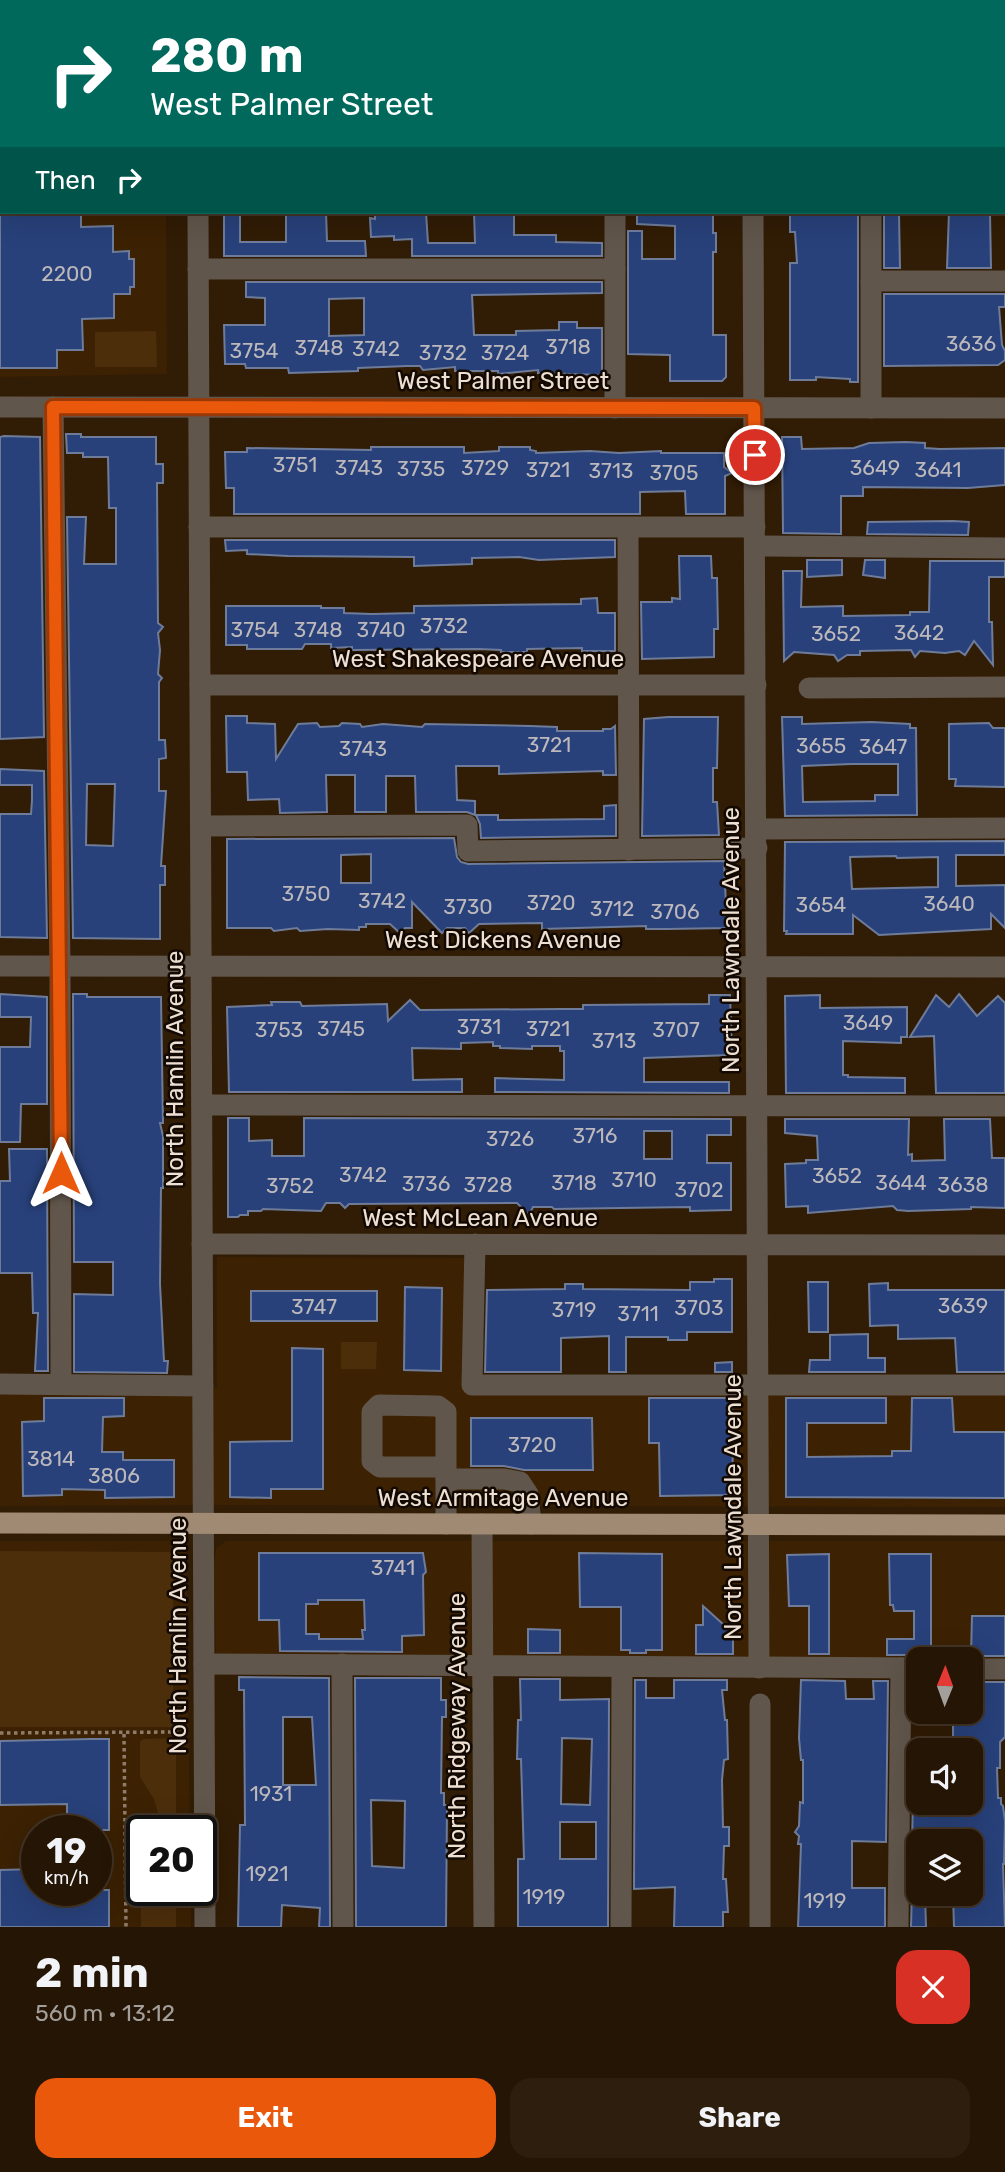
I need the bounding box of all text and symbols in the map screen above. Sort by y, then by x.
text: 280 m [150,26,304,84]
icon: right [35,28,126,119]
text: West Palmer Street [150,85,433,123]
icon: right [110,161,148,199]
text: Then [35,165,96,196]
house number: 2200 [41,261,93,286]
house number: 3636 [946,331,996,356]
house number: 3718 [545,334,591,359]
house number: 3748 [294,335,344,360]
house number: 3742 [352,336,400,361]
house number: 3754 [230,338,278,363]
house number: 3732 [419,340,467,365]
house number: 3724 [481,340,529,365]
street label: West Palmer Street [397,367,609,395]
pin [725,425,785,485]
icon: arrive [736,436,774,474]
house number: 3751 [273,452,317,477]
house number: 3743 [335,455,383,480]
house number: 3729 [461,455,509,480]
house number: 3649 [850,455,900,480]
house number: 3735 [397,456,445,481]
house number: 3721 [526,457,570,482]
house number: 3641 [915,457,961,482]
house number: 3713 [588,458,634,483]
house number: 3705 [649,460,699,485]
house number: 3732 [420,613,468,638]
house number: 3754 [231,617,279,642]
house number: 3748 [293,617,343,642]
house number: 3740 [356,617,406,642]
house number: 3642 [894,620,944,645]
house number: 3652 [811,621,861,646]
street label: West Shakespeare Avenue [332,645,624,673]
house number: 3721 [527,732,571,757]
house number: 3655 [796,733,846,758]
house number: 3647 [859,734,908,759]
house number: 3743 [339,736,387,761]
street label: North Lawndale Avenue [717,807,745,1073]
house number: 3750 [281,881,331,906]
house number: 3742 [358,888,406,913]
house number: 3720 [526,890,576,915]
house number: 3640 [923,891,975,916]
house number: 3654 [796,892,846,917]
house number: 3730 [443,894,493,919]
house number: 3712 [590,896,634,921]
house number: 3706 [650,899,700,924]
street label: West Dickens Avenue [385,926,621,954]
street label: North Hamlin Avenue [161,951,189,1187]
house number: 3649 [843,1010,893,1035]
house number: 3731 [457,1014,501,1039]
house number: 3745 [317,1016,365,1041]
house number: 3721 [526,1016,570,1041]
house number: 3753 [255,1017,303,1042]
house number: 3707 [652,1017,700,1042]
house number: 3713 [591,1028,637,1053]
house number: 3716 [572,1123,618,1148]
house number: 3726 [486,1126,534,1151]
position arrow [24,1136,98,1210]
house number: 3742 [339,1162,387,1187]
house number: 3652 [812,1163,862,1188]
house number: 3710 [611,1167,657,1192]
house number: 3718 [551,1170,597,1195]
house number: 3644 [875,1170,927,1195]
house number: 3736 [402,1171,450,1196]
house number: 3728 [463,1172,513,1197]
house number: 3638 [937,1172,989,1197]
house number: 3752 [266,1173,314,1198]
house number: 3702 [674,1177,724,1202]
street label: West McLean Avenue [362,1204,598,1232]
house number: 3639 [938,1293,988,1318]
house number: 3747 [291,1294,337,1319]
house number: 3703 [674,1295,724,1320]
house number: 3719 [552,1297,596,1322]
house number: 3711 [617,1301,659,1326]
street label: North Lawndale Avenue [719,1374,747,1640]
house number: 3720 [507,1432,557,1457]
house number: 3814 [27,1446,75,1471]
house number: 3806 [88,1463,140,1488]
street label: West Armitage Avenue [377,1484,629,1512]
street label: North Hamlin Avenue [164,1518,192,1754]
house number: 3741 [371,1555,415,1580]
street label: North Ridgeway Avenue [443,1593,471,1859]
north arrow [906,1647,984,1724]
map controls [906,1647,983,1906]
button: sound [906,1738,983,1815]
house number: 1931 [250,1781,292,1806]
speed limit sign: 20 [126,1815,217,1906]
button: layers [906,1829,983,1906]
text: 19 [47,1830,86,1872]
house number: 1921 [246,1861,288,1886]
text: km/h [44,1867,89,1889]
house number: 1919 [523,1884,565,1909]
house number: 1919 [804,1888,846,1913]
text: 2 min [35,1948,149,1998]
button: close [896,1950,970,2024]
text: 560 m · 13:12 [35,1999,175,2027]
button: Exit [35,2078,496,2158]
button: Share [510,2078,970,2158]

